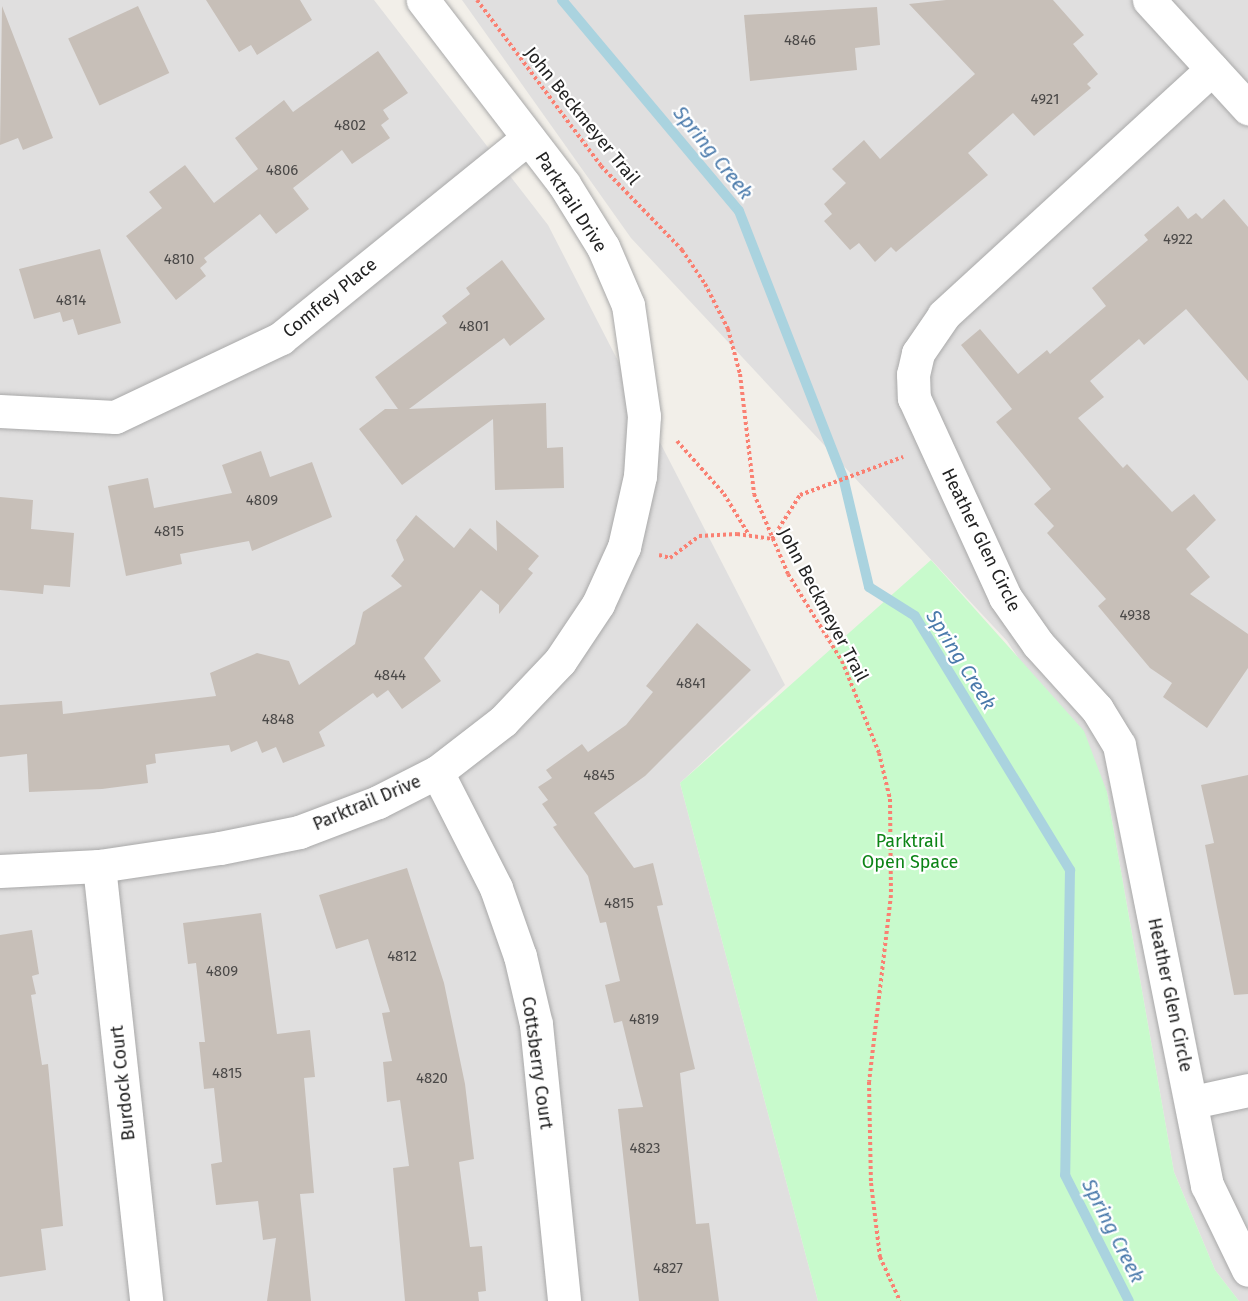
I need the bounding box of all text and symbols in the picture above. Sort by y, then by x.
house number: 4846 [784,32,816,50]
street label: John Beckmeyer Trail [520,43,644,189]
house number: 4921 [1031,91,1059,109]
water label: Spring Creek [668,101,758,205]
house number: 4802 [334,117,366,135]
street label: Parktrail Drive [531,148,611,256]
house number: 4806 [266,162,298,180]
house number: 4922 [1163,231,1193,249]
house number: 4810 [164,251,194,269]
street label: Comfrey Place [279,253,381,343]
house number: 4814 [56,292,86,310]
house number: 4801 [459,318,489,336]
street label: Heather Glen Circle [937,465,1025,615]
house number: 4809 [246,492,278,510]
house number: 4815 [154,523,184,541]
street label: John Beckmeyer Trail [773,524,873,686]
water label: Spring Creek [921,606,1001,714]
house number: 4938 [1119,607,1151,625]
house number: 4844 [374,667,406,685]
house number: 4841 [676,675,706,693]
house number: 4848 [262,711,294,729]
house number: 4845 [583,767,615,785]
street label: Parktrail Drive [310,771,424,835]
park label: Parktrail Open Space [862,831,958,874]
house number: 4815 [604,895,634,913]
street label: Heather Glen Circle [1143,916,1197,1074]
house number: 4812 [387,948,417,966]
house number: 4809 [206,963,238,981]
street label: Cottsberry Court [517,995,557,1131]
house number: 4819 [629,1011,659,1029]
street label: Burdock Court [106,1024,140,1142]
house number: 4815 [212,1065,242,1083]
house number: 4820 [416,1070,448,1088]
house number: 4823 [630,1140,660,1158]
water label: Spring Creek [1077,1175,1149,1287]
house number: 4827 [653,1260,683,1278]

